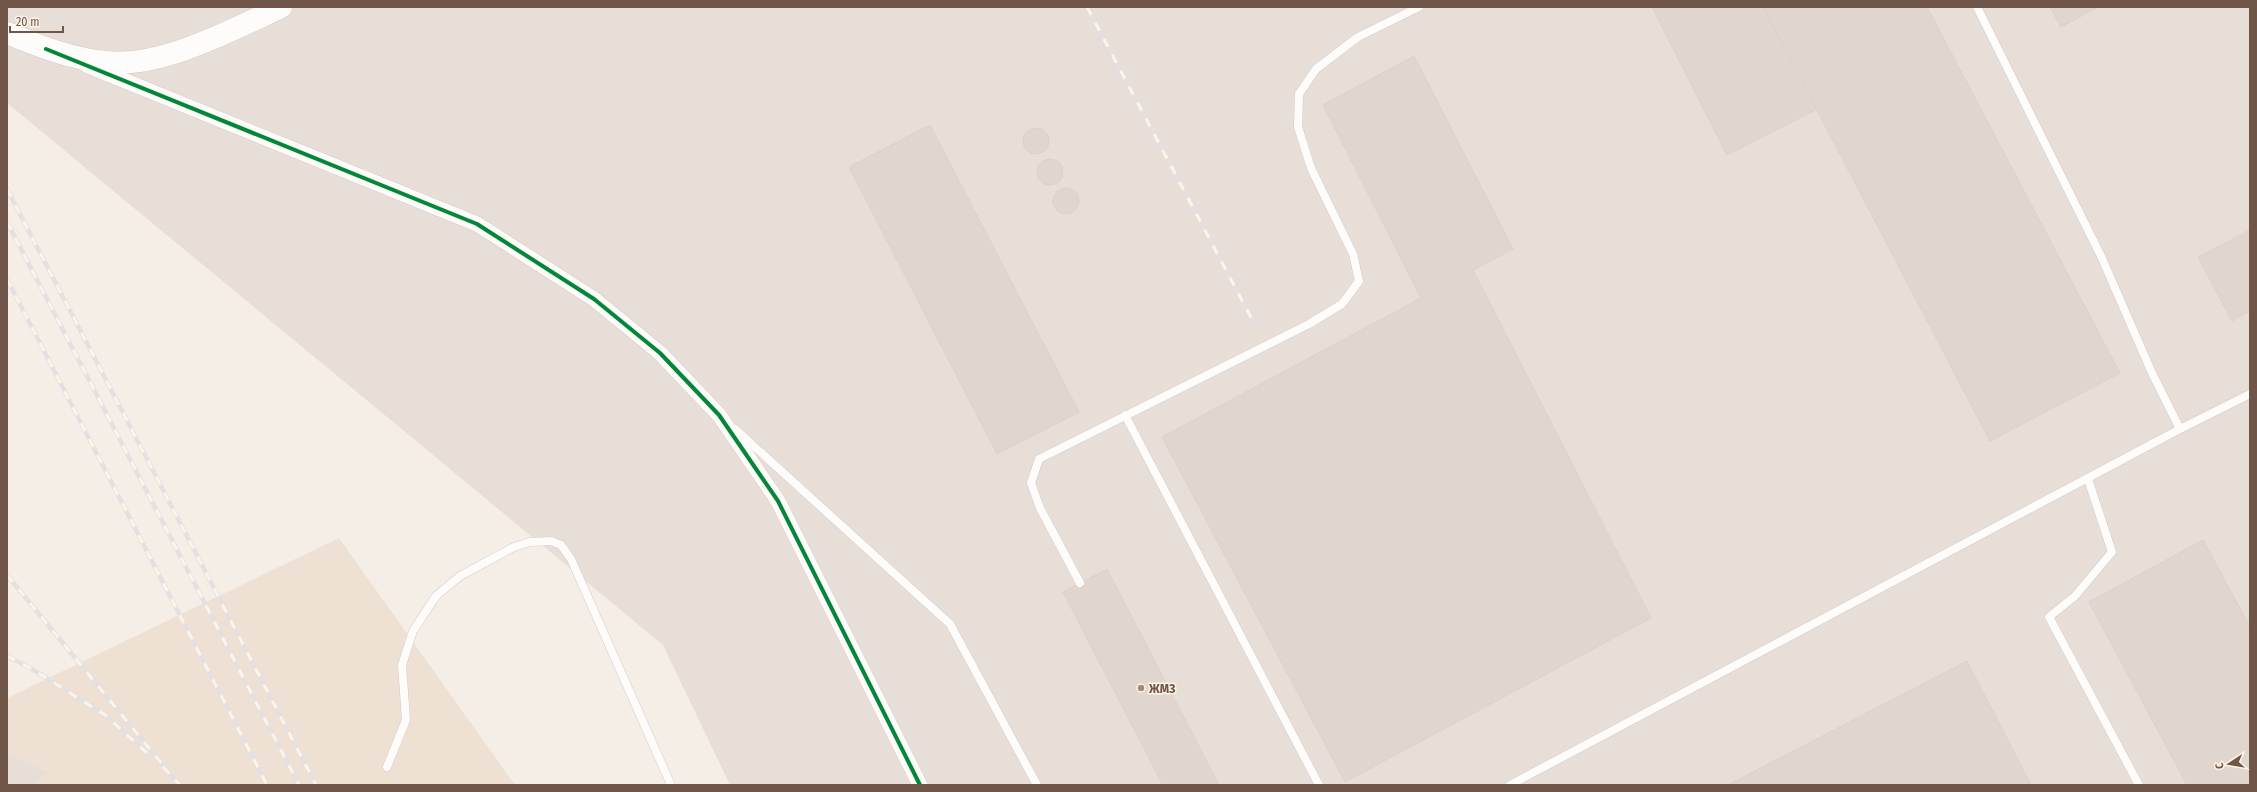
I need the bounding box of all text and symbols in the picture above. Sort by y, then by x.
scale bar [10,8,63,34]
text: 20 m [16,15,40,29]
place label: ЖМЗ [1148,681,1176,696]
marker: ЖМЗ [1136,683,1146,693]
north arrow [2209,744,2249,784]
text: С [2213,762,2227,770]

